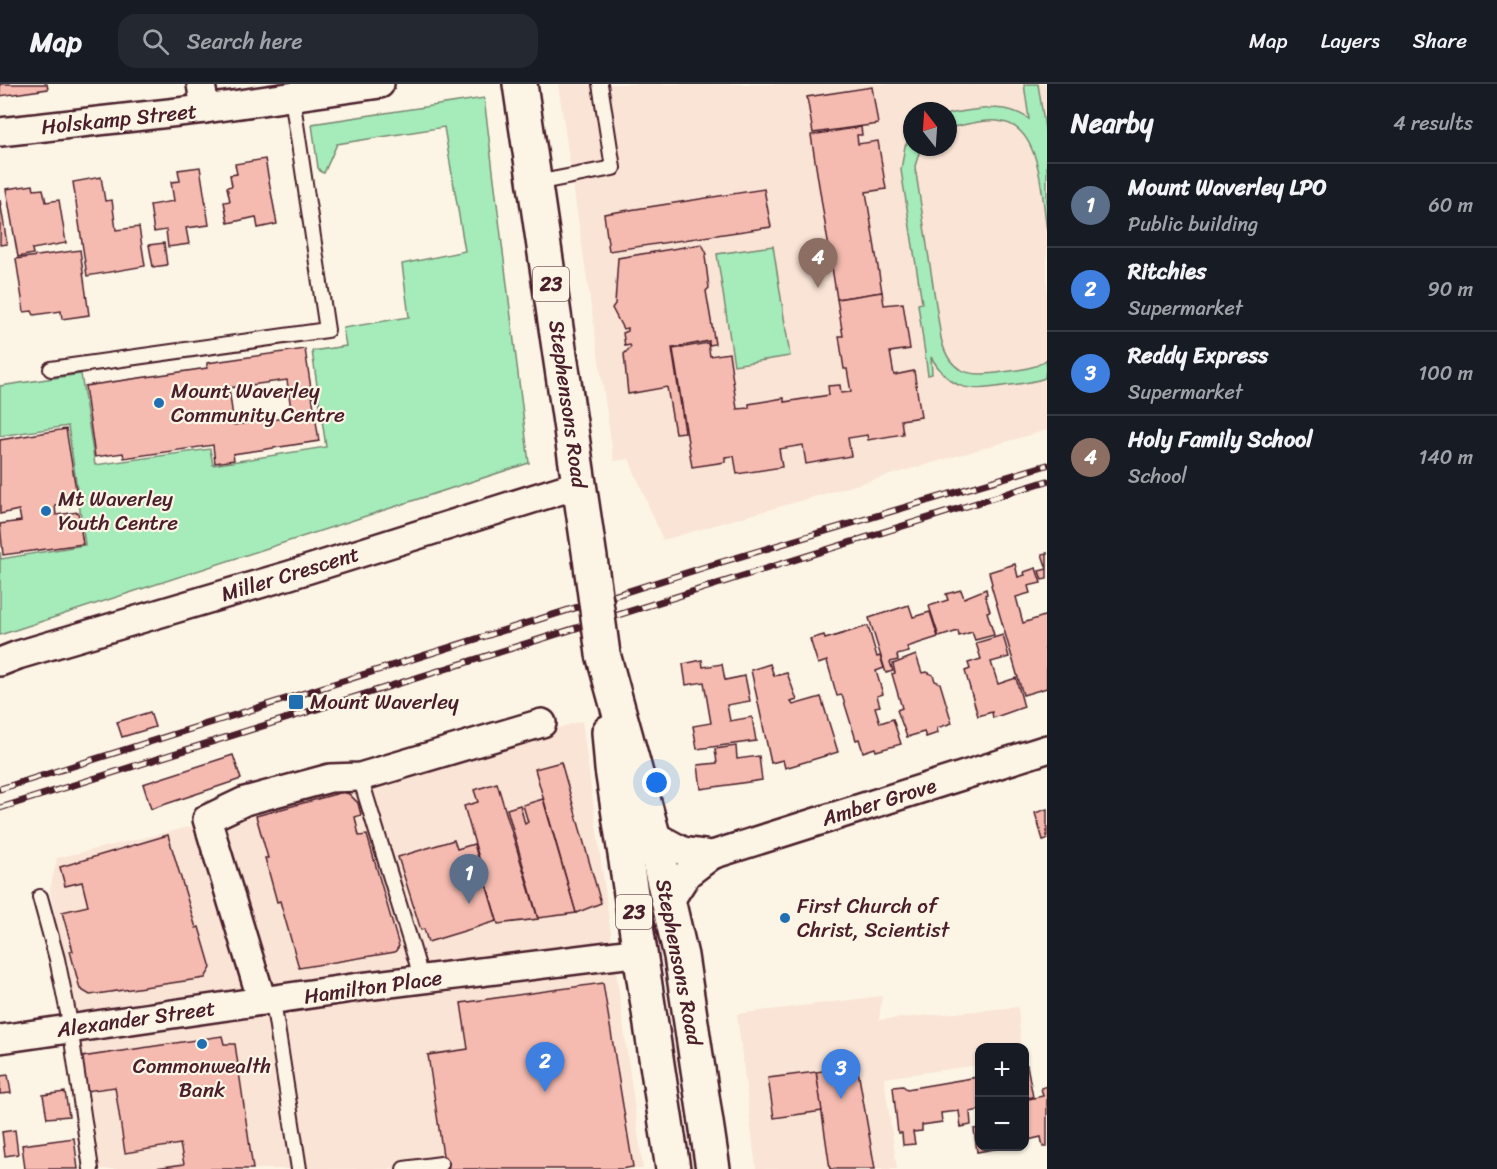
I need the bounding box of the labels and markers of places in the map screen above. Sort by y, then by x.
pin: 4 [798,238,838,288]
place label: Mount Waverley Community Centre [171,372,345,434]
marker: Mount Waverley Community Centre [152,396,166,410]
place label: Mt Waverley Youth Centre [58,480,178,542]
marker: Mt Waverley Youth Centre [39,504,53,518]
place label: Mount Waverley [310,683,459,721]
marker: Mount Waverley [287,693,305,711]
pin: 1 [450,854,488,904]
place label: First Church of Christ, Scientist [797,887,951,949]
marker: First Church of Christ, Scientist [778,911,792,925]
marker: Commonwealth Bank [195,1037,209,1051]
pin: 2 [526,1042,564,1092]
place label: Commonwealth Bank [133,1047,271,1109]
pin: 3 [822,1050,860,1099]

